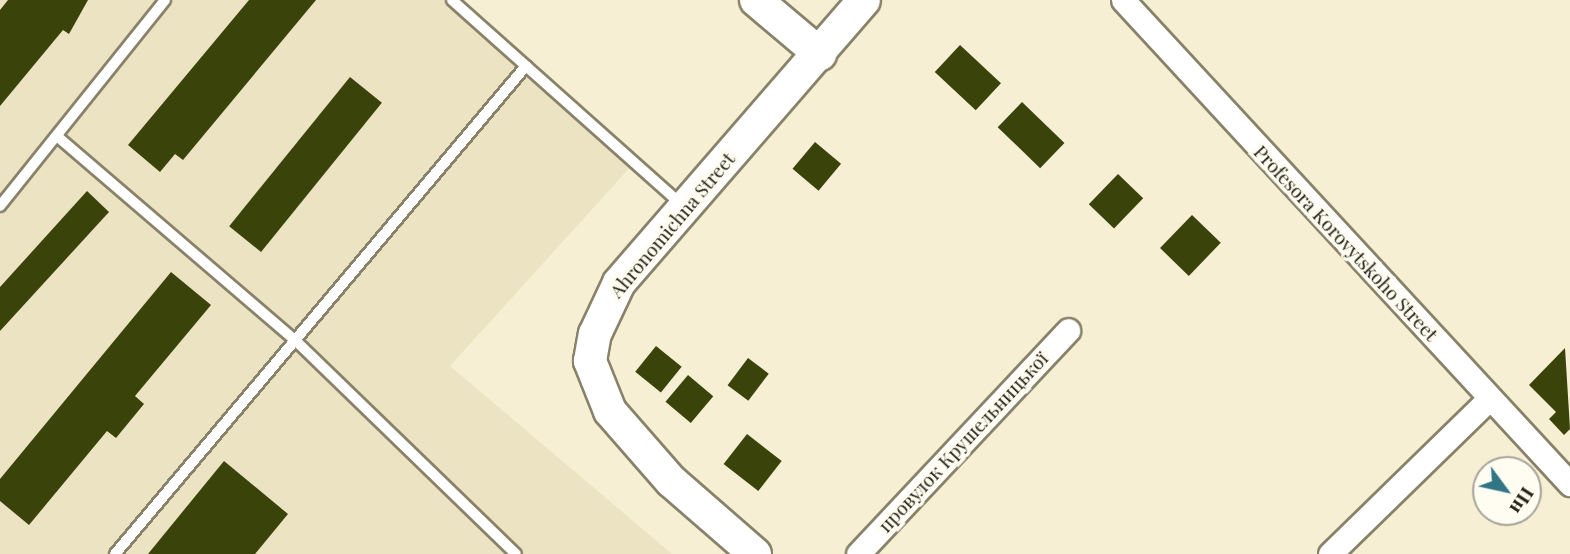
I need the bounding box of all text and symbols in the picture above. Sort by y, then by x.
street label: Profesora Korovytskoho Street [1249,140,1443,346]
street label: Ahronomichna Street [605,148,739,302]
street label: провулок Крушельницької [873,347,1053,537]
north arrow [1472,456,1542,526]
text: Пн [1505,483,1541,520]

